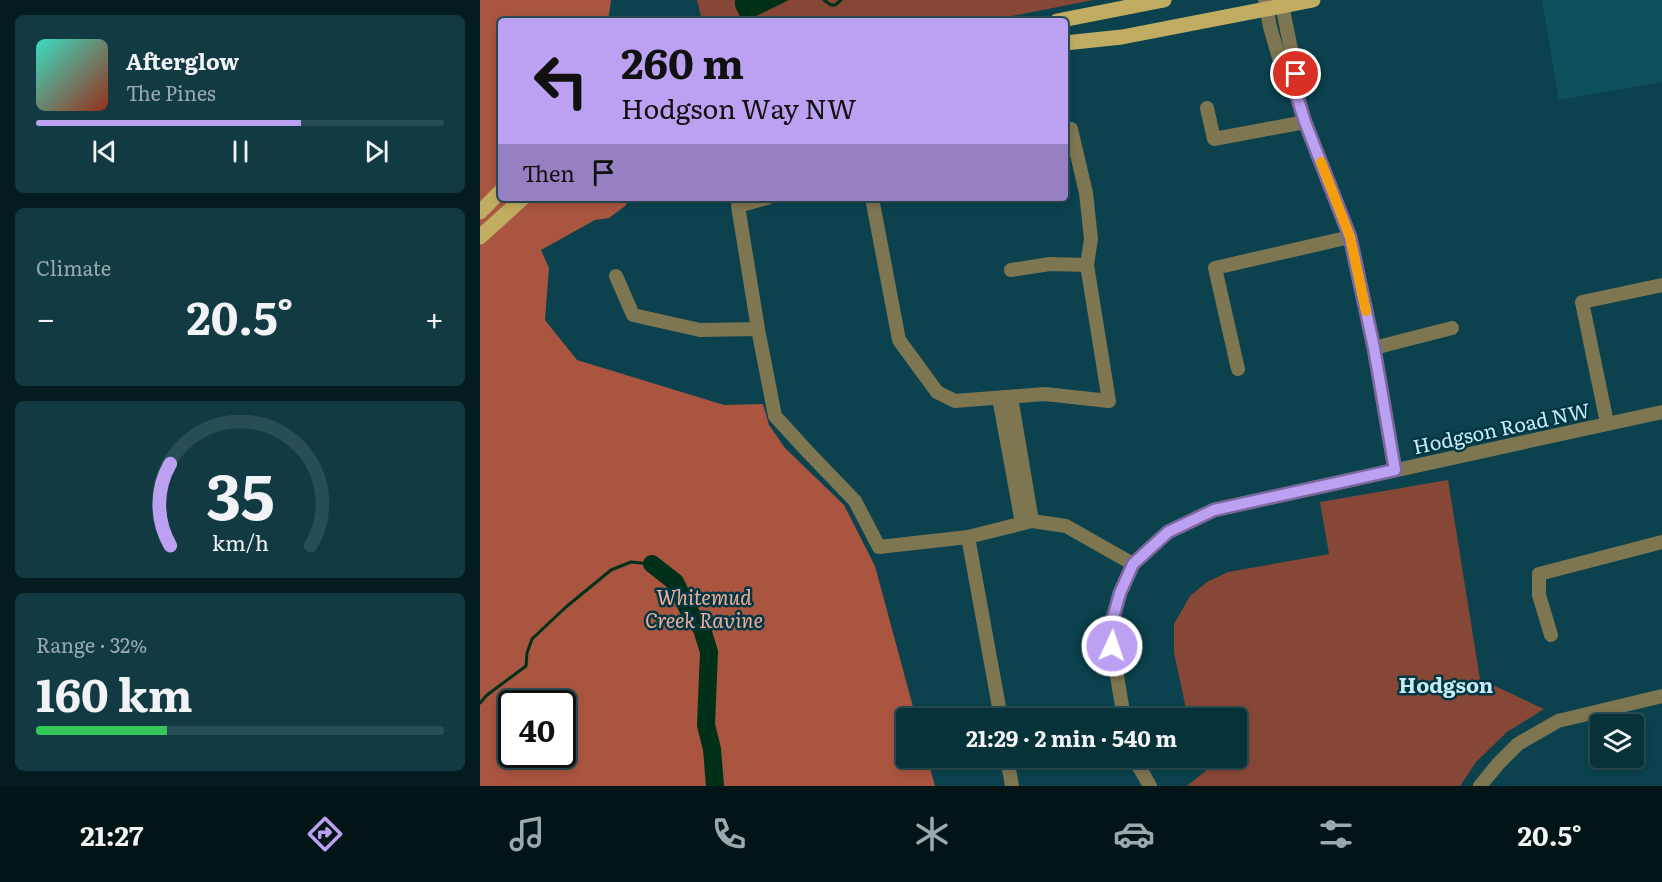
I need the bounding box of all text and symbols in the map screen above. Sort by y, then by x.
text: 260 m [621,30,744,92]
icon: left [522,42,600,120]
text: Afterglow [126,44,239,77]
pin [1270,48,1321,99]
icon: arrive [1279,57,1312,90]
text: The Pines [126,77,216,107]
text: Hodgson Way NW [621,87,856,127]
icon: previous [88,135,121,168]
icon: pause [224,135,257,168]
icon: next [360,135,393,168]
text: Then [522,156,575,189]
icon: arrive [587,156,620,189]
text: Climate [36,252,111,282]
text: 20.5° [186,282,294,349]
text: − [36,292,55,341]
text: + [425,292,444,341]
street label: Hodgson Road NW [1410,394,1592,460]
text: 35 [206,448,274,540]
text: km/h [211,527,269,559]
park label: Whitemud Creek Ravine [645,581,763,634]
position arrow [1080,614,1144,678]
text: Range · 32% [36,629,147,659]
text: 160 km [36,659,193,726]
district label: Hodgson [1399,668,1494,699]
speed limit sign: 40 [498,690,576,768]
map controls [1590,714,1644,768]
button: layers [1590,714,1644,768]
text: 21:29 · 2 min · 540 m [966,721,1177,754]
icon: directions [304,813,346,855]
icon: music [506,813,548,855]
icon: phone [708,813,750,855]
icon: climate [911,813,953,855]
icon: car [1113,813,1155,855]
icon: filters [1315,813,1357,855]
text: 21:27 [80,814,143,854]
text: 20.5° [1518,814,1582,854]

